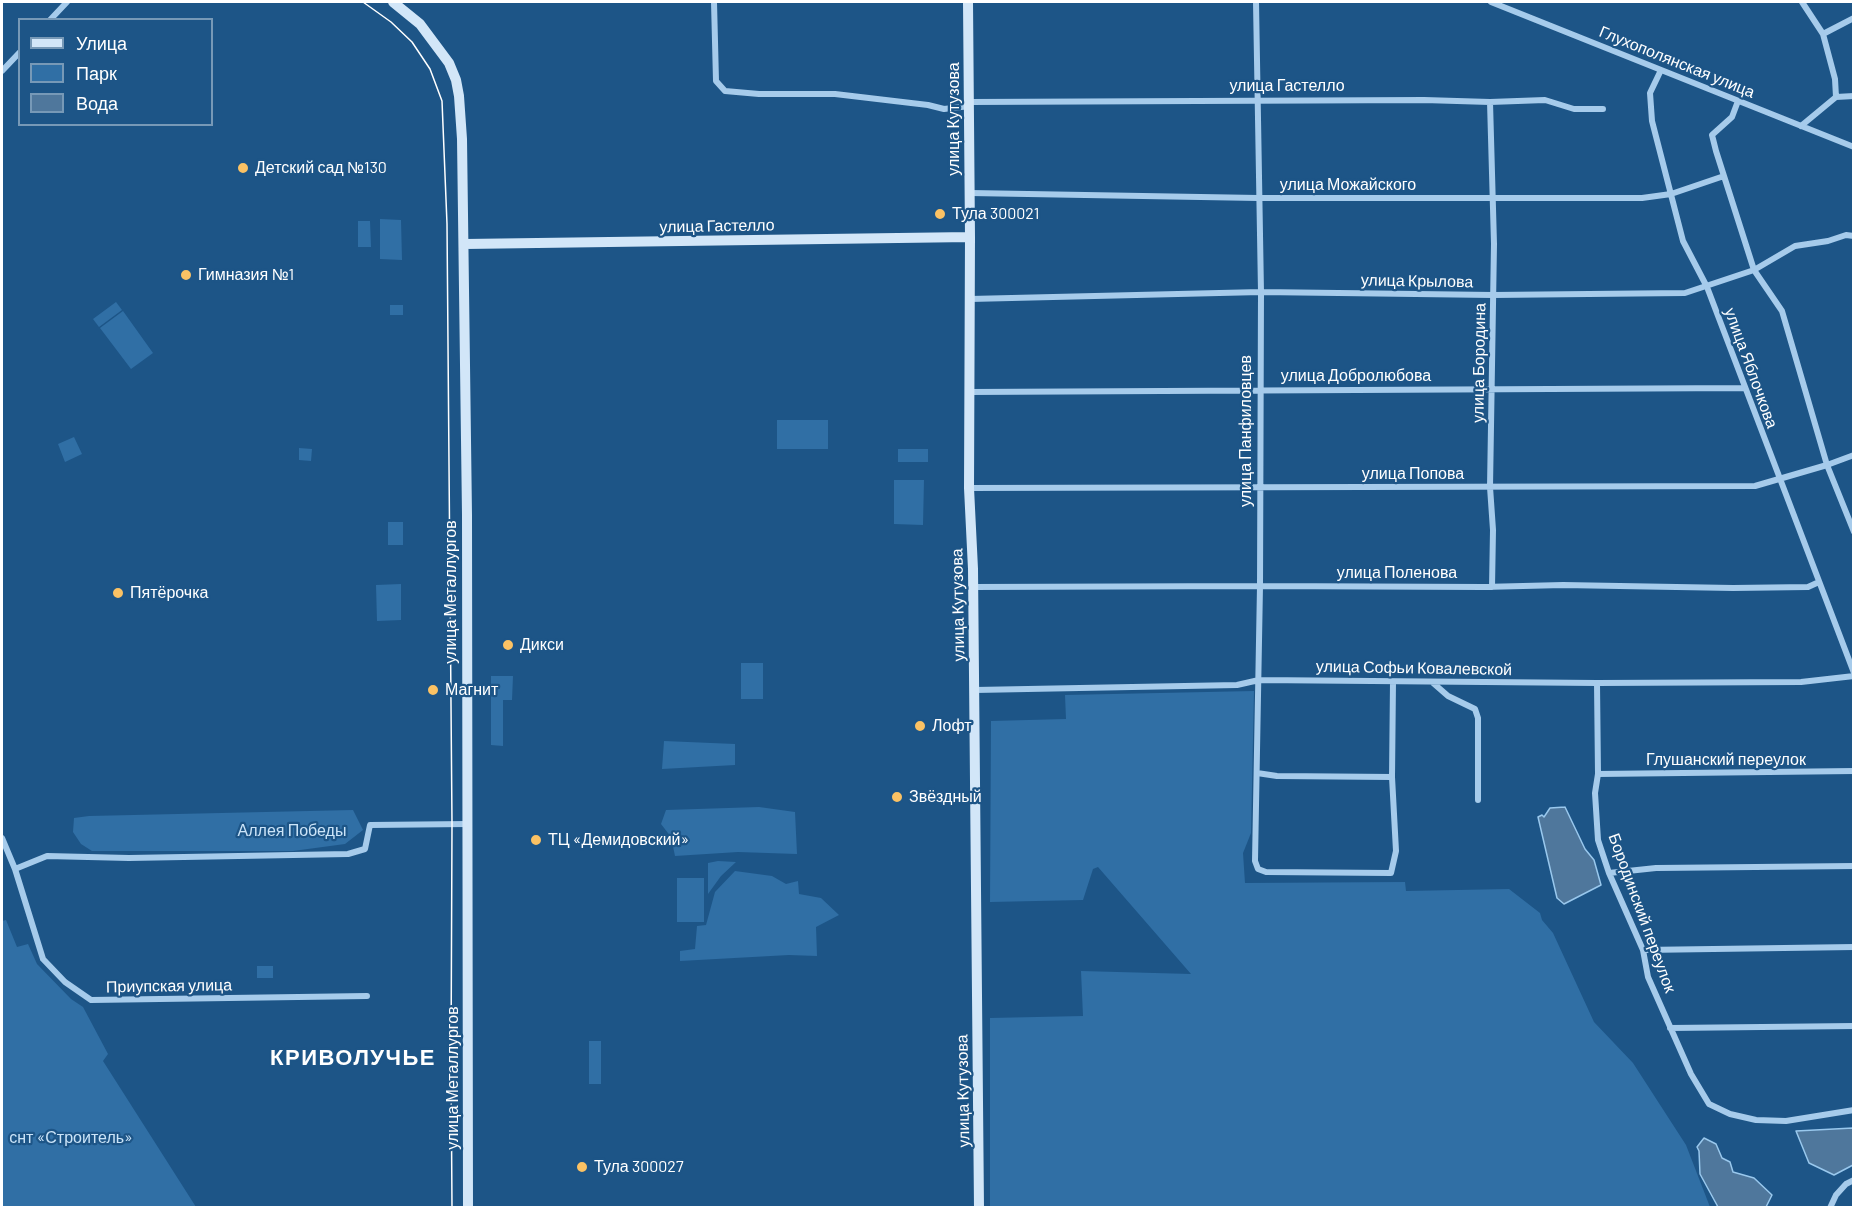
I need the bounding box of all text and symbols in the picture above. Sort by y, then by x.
legend [18,18,213,126]
street label: Глухополянская улица [1596,22,1758,102]
text: Улица [76,32,127,54]
text: Парк [76,62,117,84]
street label: улица Кутузова [944,62,964,176]
street label: улица Гастелло [1229,76,1345,96]
text: Вода [76,92,118,114]
place label: Детский сад №130 [255,158,387,178]
marker: Детский сад №130 [236,161,250,175]
street label: улица Можайского [1280,175,1416,195]
place label: Тула 300021 [952,204,1039,224]
marker: Тула 300021 [933,207,947,221]
street label: улица Гастелло [659,215,775,237]
place label: Гимназия №1 [198,265,294,285]
marker: Гимназия №1 [179,268,193,282]
street label: улица Крылова [1361,270,1473,292]
street label: улица Бородина [1468,303,1490,423]
street label: улица Яблочкова [1720,305,1782,431]
street label: улица Панфиловцев [1236,355,1256,507]
street label: улица Добролюбова [1281,366,1431,386]
street label: улица Попова [1362,464,1464,484]
street label: улица Металлургов [441,520,461,664]
street label: улица Кутузова [947,548,969,662]
street label: улица Поленова [1337,563,1457,583]
place label: Пятёрочка [130,583,208,603]
marker: Пятёрочка [111,586,125,600]
place label: Дикси [520,635,564,655]
marker: Дикси [501,638,515,652]
street label: улица Софьи Ковалевской [1316,657,1512,679]
place label: Магнит [445,680,498,700]
marker: Магнит [426,683,440,697]
place label: Лофт [932,716,972,736]
marker: Лофт [913,719,927,733]
street label: Глушанский переулок [1646,750,1806,770]
place label: Звёздный [909,787,982,807]
marker: Звёздный [890,790,904,804]
park label: Аллея Победы [238,821,346,841]
place label: ТЦ «Демидовский» [548,830,689,850]
street label: Бородинский переулок [1604,831,1680,995]
marker: ТЦ «Демидовский» [529,833,543,847]
street label: Приупская улица [106,975,232,997]
street label: улица Металлургов [443,1006,463,1150]
street label: улица Кутузова [952,1034,974,1148]
district label: КРИВОЛУЧЬЕ [270,1045,436,1071]
park label: снт «Строитель» [9,1128,133,1148]
place label: Тула 300027 [594,1157,683,1177]
marker: Тула 300027 [575,1160,589,1174]

